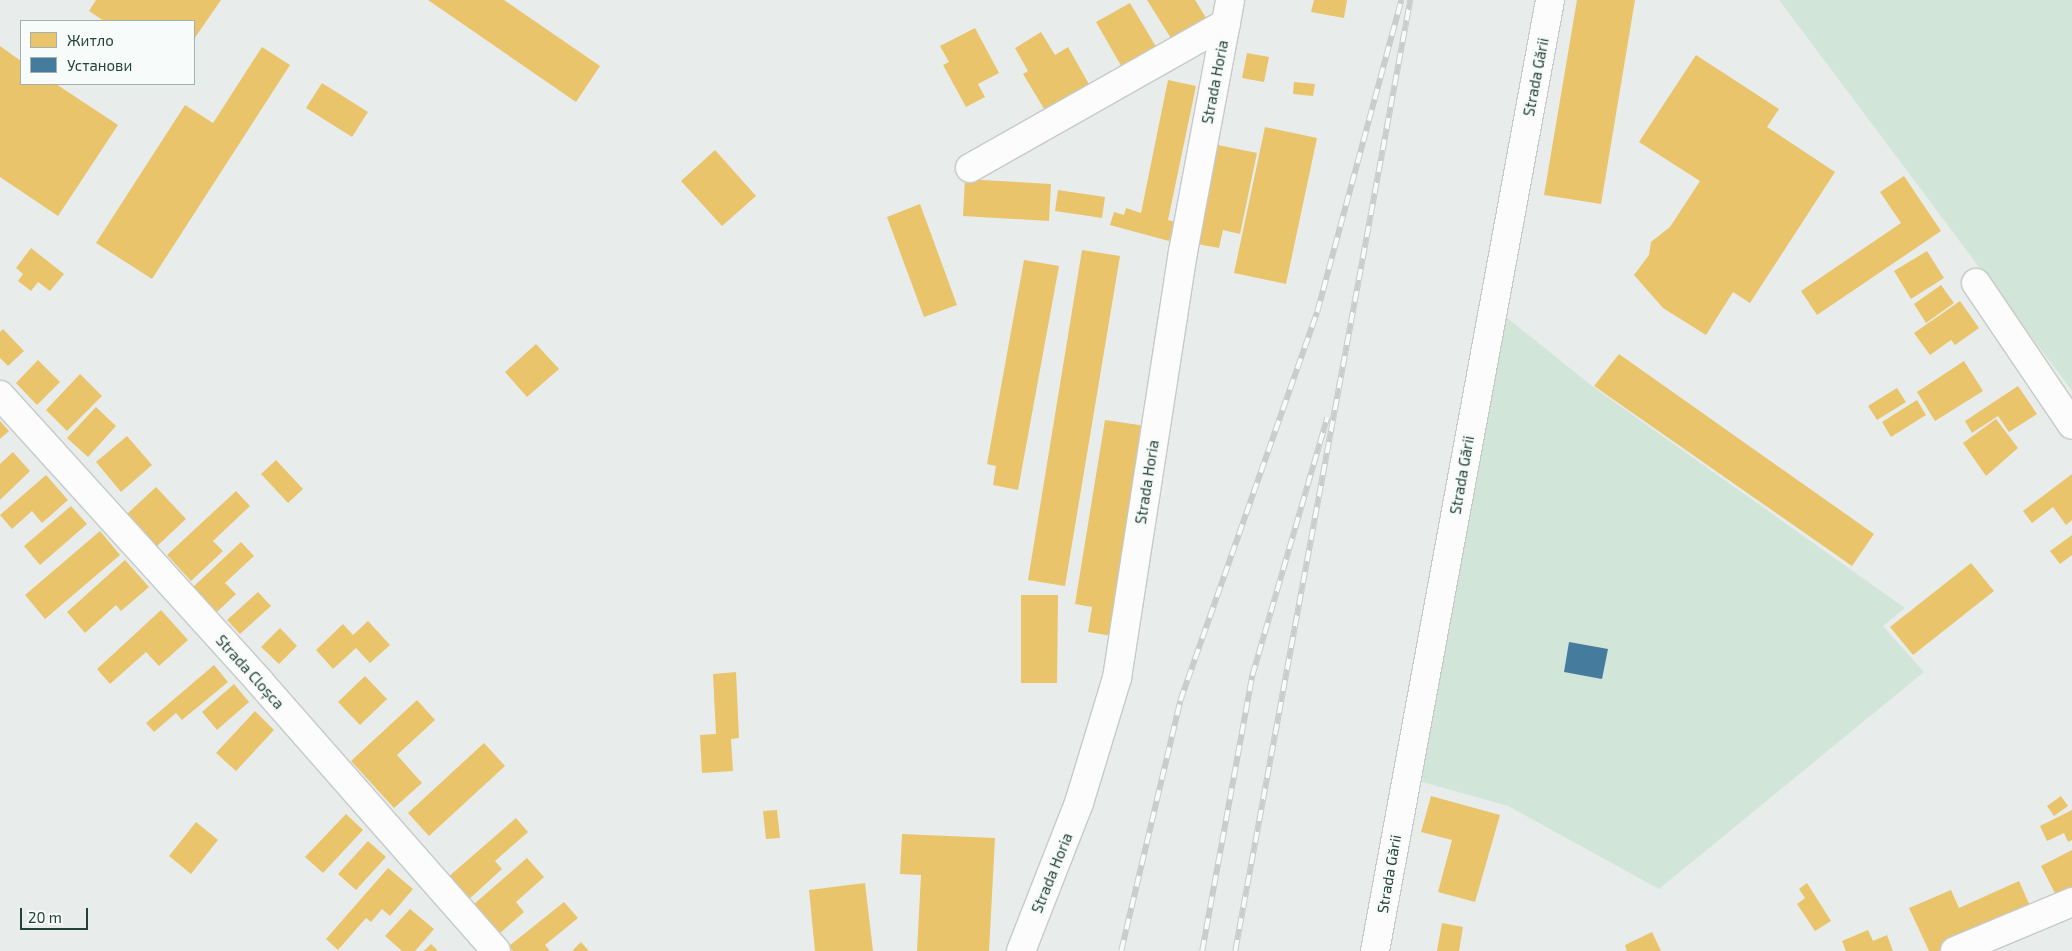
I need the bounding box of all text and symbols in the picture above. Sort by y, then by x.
legend [20,20,195,85]
text: Житло [67,31,114,49]
street label: Strada Gării [1520,36,1552,118]
street label: Strada Horia [1198,39,1232,125]
text: Установи [67,56,132,74]
street label: Strada Gării [1446,434,1478,516]
street label: Strada Horia [1131,439,1163,525]
street label: Strada Cloșca [212,631,288,713]
street label: Strada Horia [1028,830,1076,916]
street label: Strada Gării [1373,833,1405,915]
scale bar [22,898,90,930]
text: 20 m [28,908,62,926]

